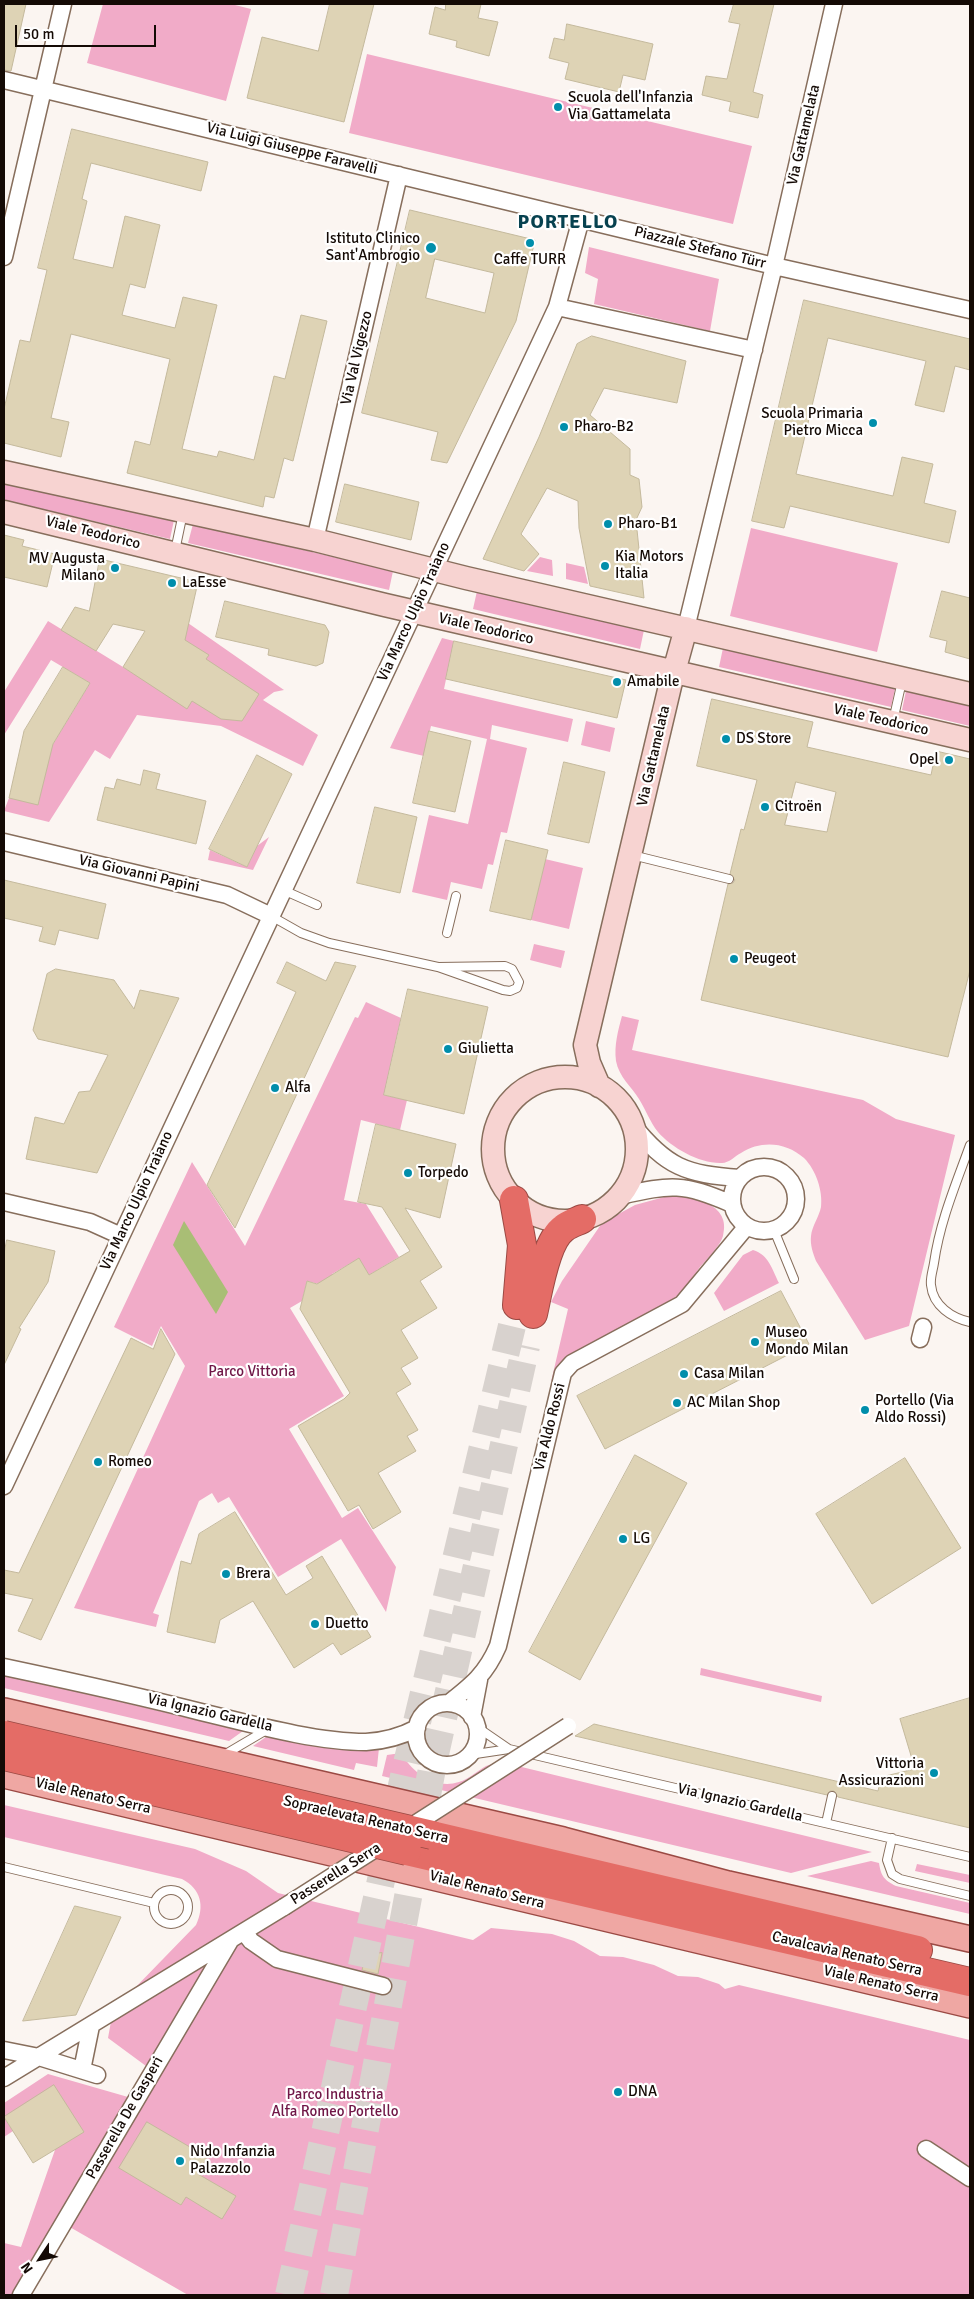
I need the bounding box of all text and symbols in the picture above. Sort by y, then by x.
scale bar [18,15,159,47]
text: 50 m [23,25,54,43]
street label: Via Gattamelata [784,83,824,187]
place label: Scuola dell'Infanzia Via Gattamelata [568,89,693,124]
marker: Scuola dell'Infanzia Via Gattamelata [552,101,564,113]
street label: Via Luigi Giuseppe Faravelli [205,119,379,179]
district label: PORTELLO [517,211,619,235]
street label: Piazzale Stefano Türr [632,223,768,273]
place label: Istituto Clinico Sant'Ambrogio [326,230,420,265]
marker: Caffe TURR [524,237,536,249]
marker: Istituto Clinico Sant'Ambrogio [424,241,438,255]
place label: Caffe TURR [494,251,566,269]
street label: Via Val Vigezzo [337,309,377,407]
place label: Scuola Primaria Pietro Micca [761,405,863,440]
marker: Scuola Primaria Pietro Micca [867,417,879,429]
place label: Pharo-B2 [574,418,634,436]
marker: Pharo-B2 [558,421,570,433]
street label: Viale Teodorico [44,513,142,553]
place label: Pharo-B1 [618,515,678,533]
marker: Pharo-B1 [602,518,614,530]
street label: Via Marco Ulpio Traiano [374,540,454,684]
place label: Kia Motors Italia [615,548,684,583]
place label: MV Augusta Milano [29,550,105,585]
marker: Kia Motors Italia [599,560,611,572]
marker: MV Augusta Milano [109,562,121,574]
place label: LaEsse [182,574,226,592]
marker: LaEsse [166,577,178,589]
street label: Viale Teodorico [437,609,535,649]
place label: Amabile [627,673,679,691]
marker: Amabile [611,676,623,688]
street label: Viale Teodorico [832,700,930,740]
street label: Via Gattamelata [634,704,674,808]
place label: DS Store [736,730,791,748]
marker: DS Store [720,733,732,745]
place label: Opel [909,751,939,769]
marker: Opel [943,754,955,766]
place label: Citroën [775,798,822,816]
marker: Citroën [759,801,771,813]
street label: Via Giovanni Papini [77,851,201,897]
place label: Peugeot [744,950,796,968]
marker: Peugeot [728,953,740,965]
place label: Giulietta [458,1040,514,1058]
marker: Giulietta [442,1043,454,1055]
place label: Alfa [285,1079,311,1097]
marker: Alfa [269,1082,281,1094]
street label: Via Marco Ulpio Traiano [97,1129,177,1273]
place label: Torpedo [418,1164,469,1182]
marker: Torpedo [402,1167,414,1179]
place label: Museo Mondo Milan [765,1324,849,1359]
marker: Museo Mondo Milan [749,1336,761,1348]
park label: Parco Vittoria [208,1363,296,1381]
place label: Casa Milan [694,1365,764,1383]
marker: Casa Milan [678,1368,690,1380]
street label: Via Aldo Rossi [530,1381,570,1473]
place label: Portello (Via Aldo Rossi) [875,1392,954,1427]
place label: AC Milan Shop [687,1394,780,1412]
marker: AC Milan Shop [671,1397,683,1409]
marker: Portello (Via Aldo Rossi) [859,1404,871,1416]
place label: Romeo [108,1453,152,1471]
marker: Romeo [92,1456,104,1468]
place label: LG [633,1530,650,1548]
marker: LG [617,1533,629,1545]
place label: Brera [236,1565,271,1583]
marker: Brera [220,1568,232,1580]
place label: Duetto [325,1615,369,1633]
marker: Duetto [309,1618,321,1630]
street label: Via Ignazio Gardella [146,1690,274,1736]
place label: Vittoria Assicurazioni [839,1755,924,1790]
marker: Vittoria Assicurazioni [928,1767,940,1779]
street label: Viale Renato Serra [34,1774,152,1818]
street label: Via Ignazio Gardella [676,1780,804,1826]
street label: Sopraelevata Renato Serra [282,1792,450,1848]
street label: Passerella Serra [288,1839,384,1909]
street label: Viale Renato Serra [428,1867,546,1913]
street label: Cavalcavia Renato Serra [770,1928,924,1980]
street label: Viale Renato Serra [822,1962,940,2006]
street label: Passerella De Gasperi [83,2054,167,2182]
place label: DNA [628,2083,657,2101]
park label: Parco Industria Alfa Romeo Portello [271,2086,399,2121]
marker: DNA [612,2086,624,2098]
place label: Nido Infanzia Palazzolo [190,2143,275,2178]
marker: Nido Infanzia Palazzolo [174,2155,186,2167]
north arrow [15,2234,65,2284]
text: N [17,2259,37,2276]

